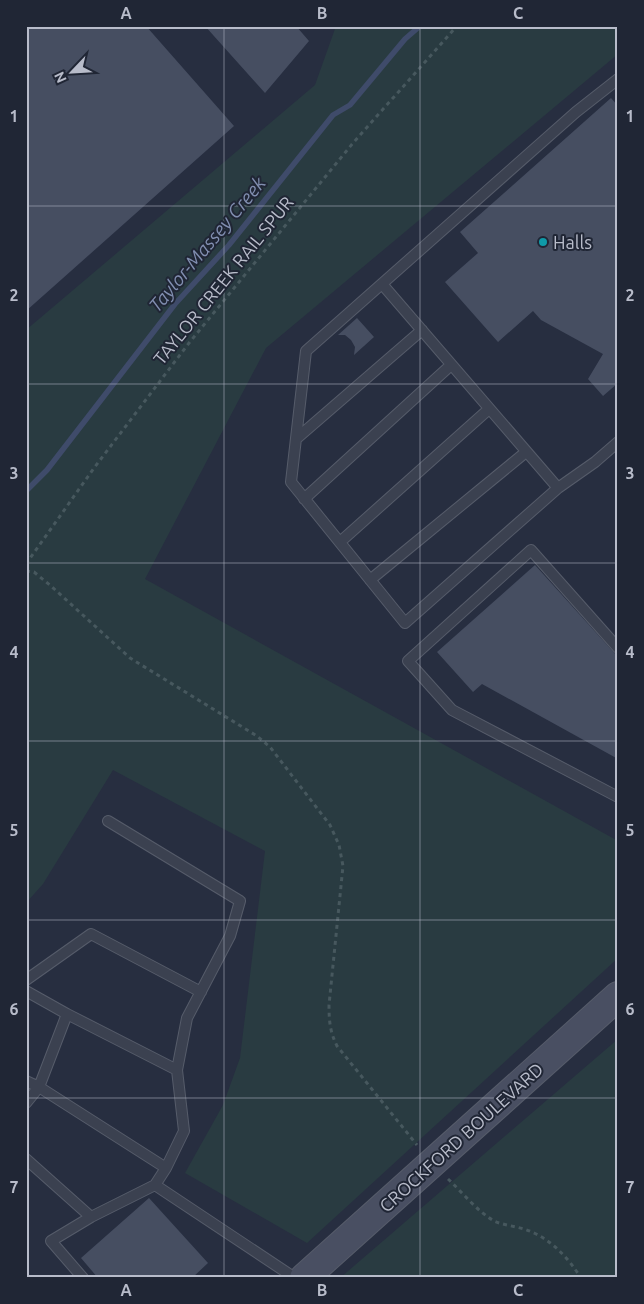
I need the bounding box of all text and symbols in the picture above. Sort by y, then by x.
text: A [120,4,132,22]
text: B [317,4,327,22]
text: C [513,4,523,22]
north arrow [48,48,98,98]
text: N [51,69,70,86]
text: 1 [9,107,19,125]
text: 1 [625,107,635,125]
water label: Taylor-Massey Creek [144,172,270,316]
street label: TAYLOR CREEK RAIL SPUR [149,192,297,368]
place label: Halls [553,232,592,252]
marker: Halls [537,236,549,248]
text: 2 [9,286,19,304]
text: 2 [625,286,635,304]
text: 3 [9,464,19,482]
text: 3 [625,464,635,482]
text: 4 [9,643,19,661]
text: 4 [625,643,635,661]
text: 5 [9,821,19,839]
text: 5 [625,821,635,839]
text: 6 [9,1000,19,1018]
text: 6 [625,1000,635,1018]
street label: CROCKFORD BOULEVARD [375,1058,547,1216]
text: 7 [9,1178,19,1196]
text: 7 [625,1178,635,1196]
text: A [120,1281,132,1299]
text: B [317,1281,327,1299]
text: C [513,1281,523,1299]

